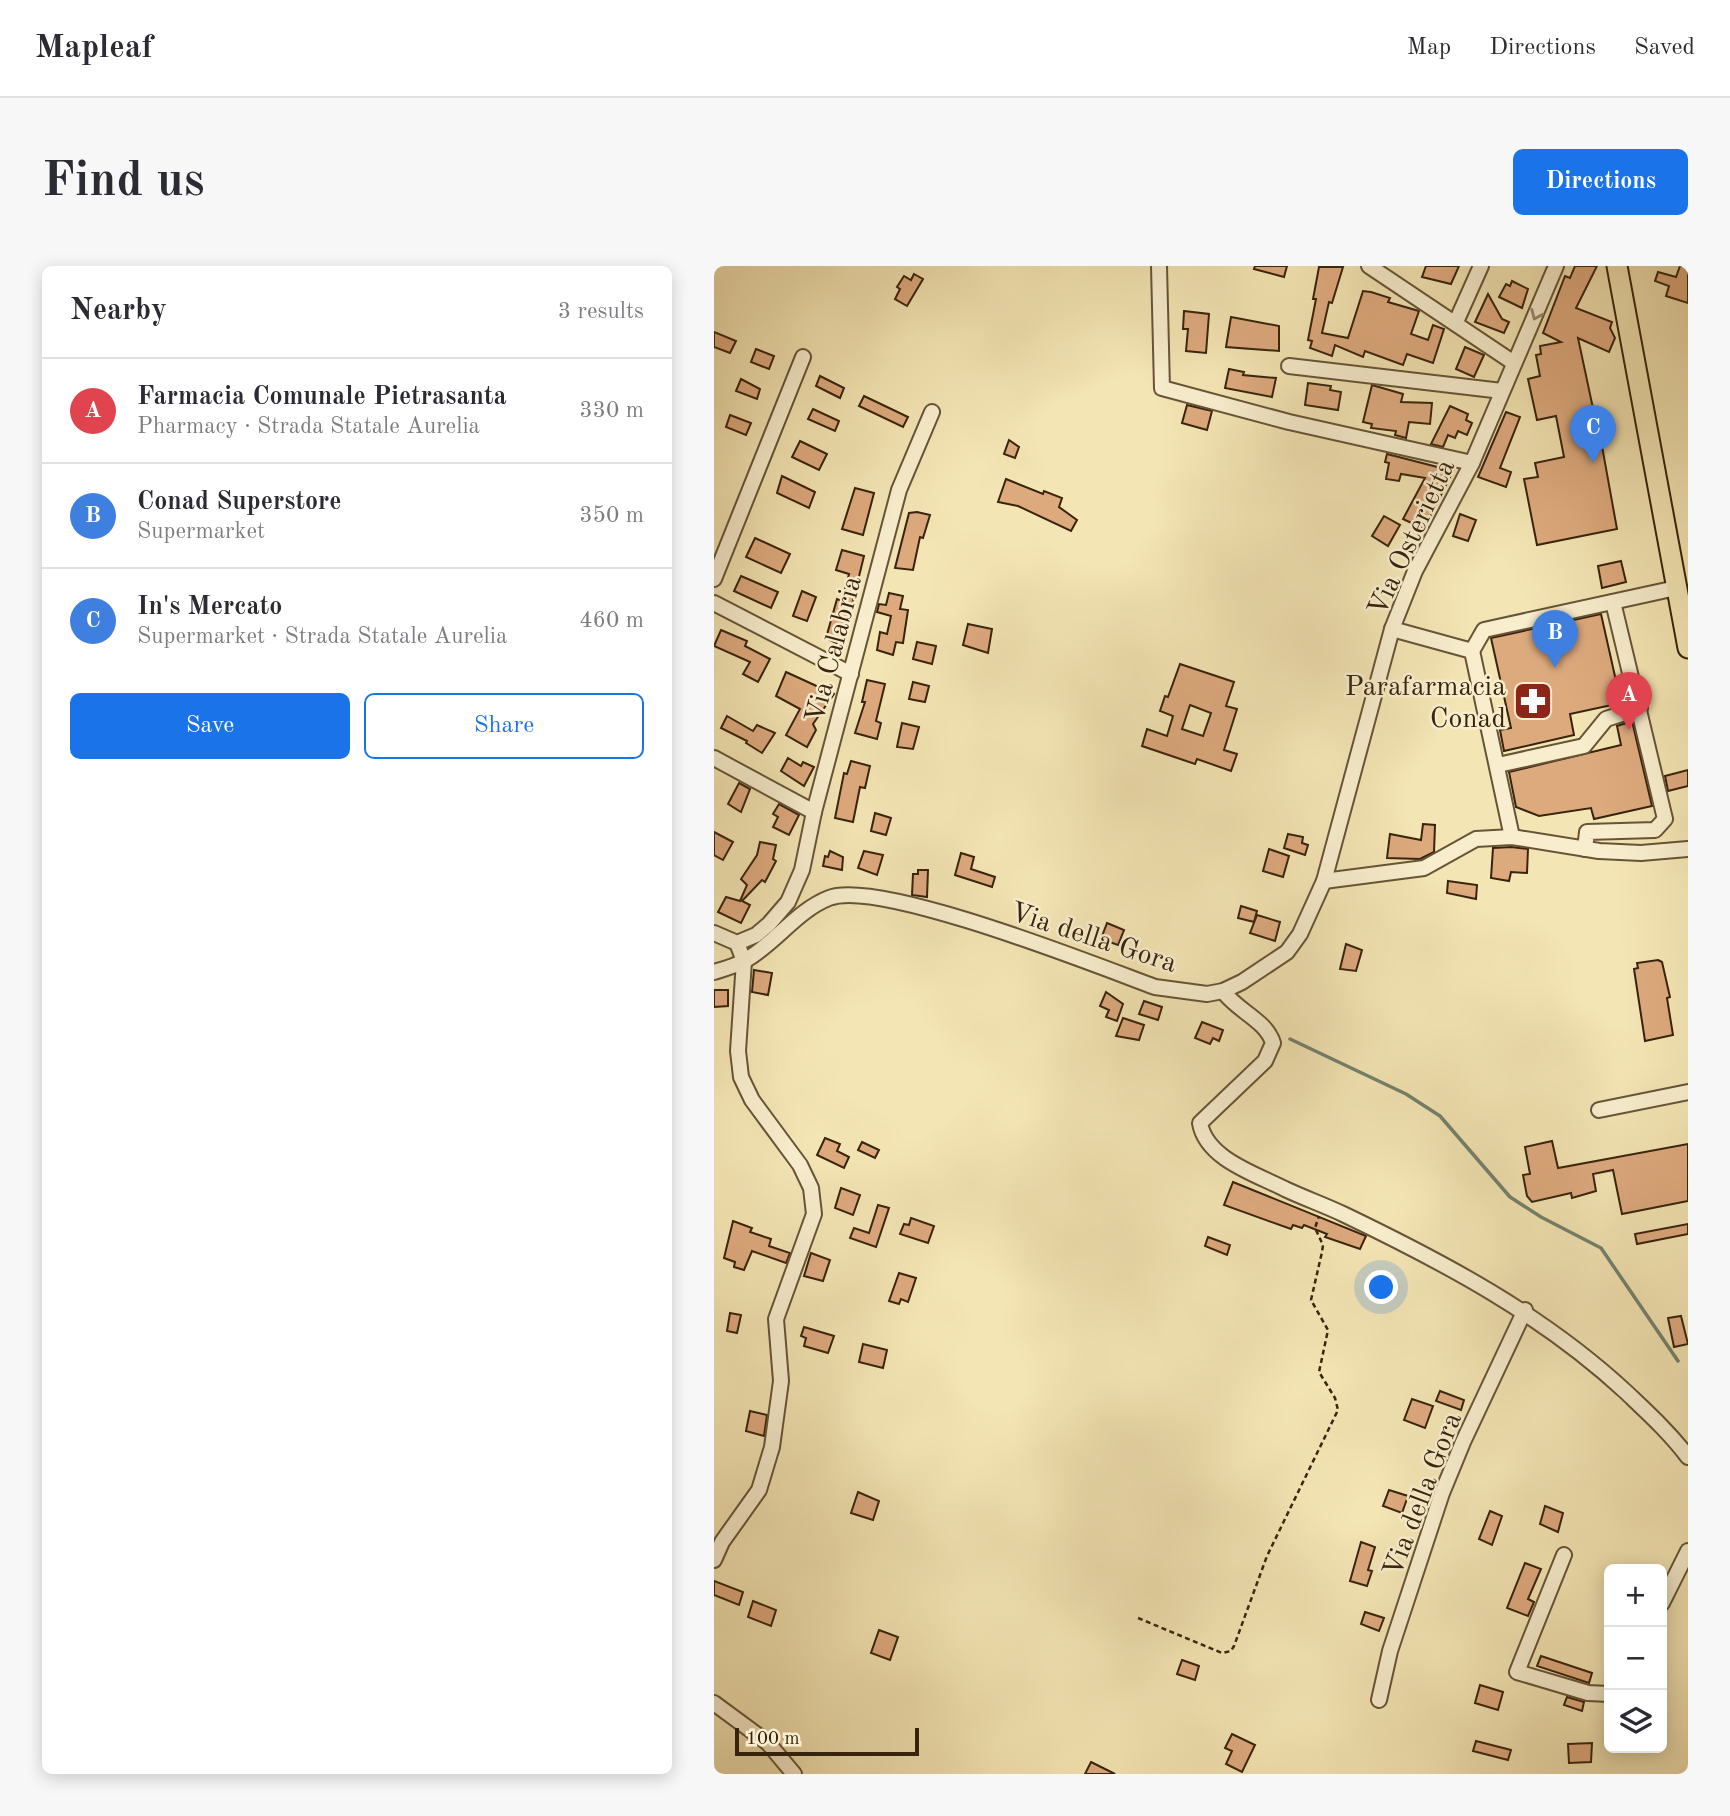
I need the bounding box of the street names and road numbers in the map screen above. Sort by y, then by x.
street label: Via Osterietta [1364,455,1461,621]
street label: Via Calabria [802,573,868,726]
street label: Via della Gora [1006,899,1180,979]
street label: Via della Gora [1380,1409,1468,1581]

